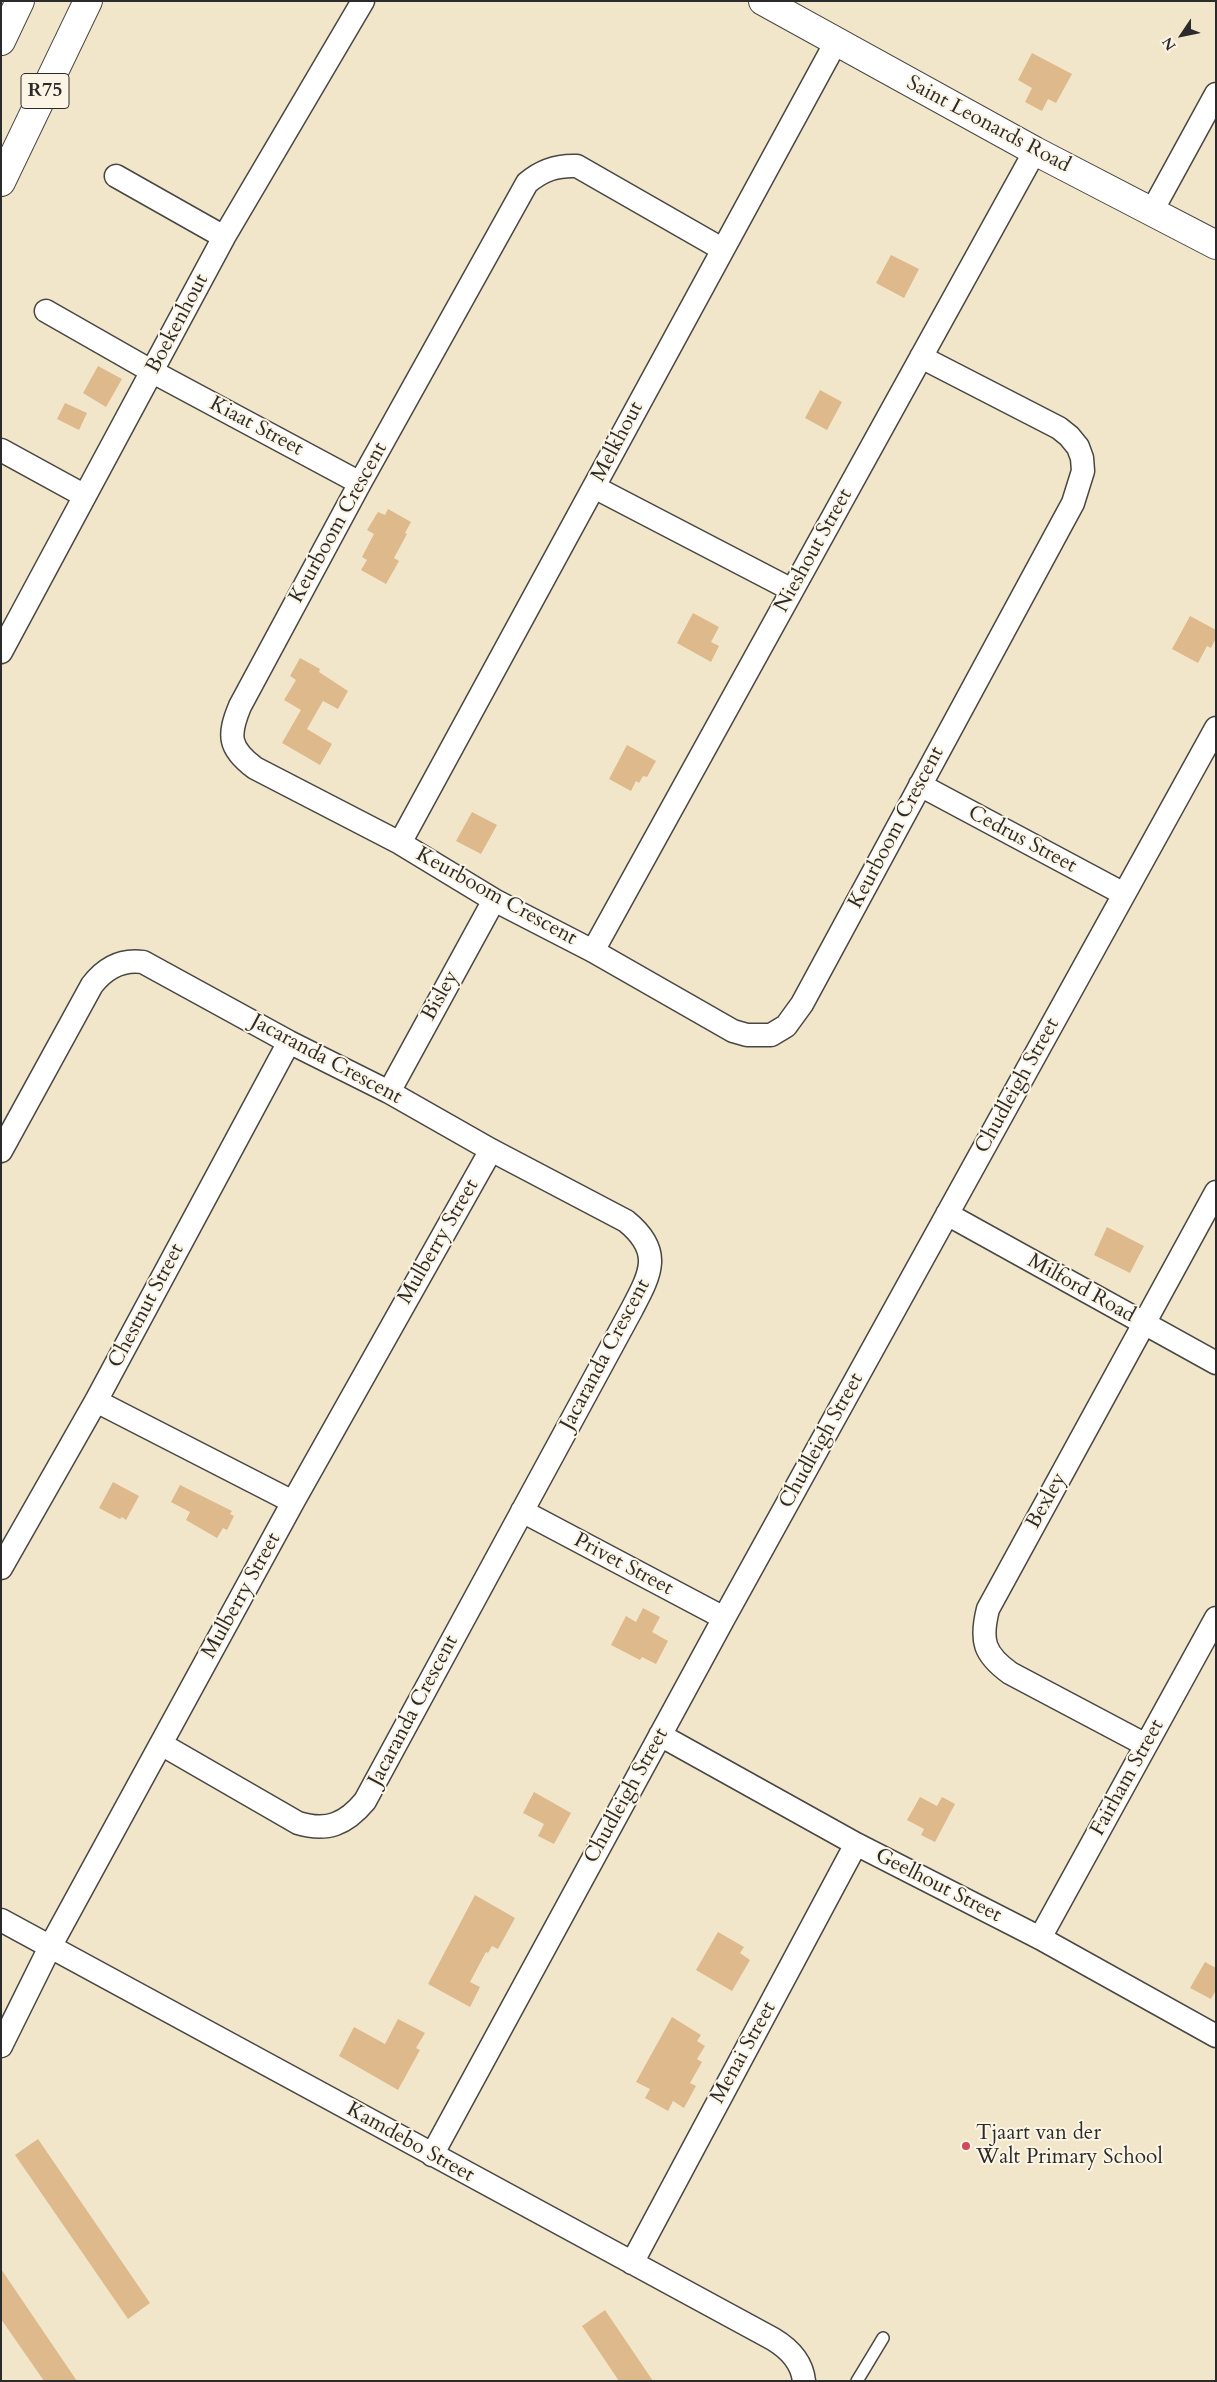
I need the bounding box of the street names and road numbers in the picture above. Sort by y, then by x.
street label: Saint Leonards Road [902,71,1074,179]
road number: R75 [21,74,69,108]
street label: Boekenhout [141,270,215,378]
street label: Kiaat Street [205,392,307,462]
street label: Melkhout [586,398,650,486]
street label: Keurboom Crescent [284,438,394,608]
street label: Nieshout Street [770,485,858,617]
street label: Keurboom Crescent [844,743,950,913]
street label: Cedrus Street [963,801,1081,879]
street label: Keurboom Crescent [411,842,581,952]
street label: Bisley [417,967,465,1025]
street label: Jacaranda Crescent [246,1010,406,1110]
street label: Chudleigh Street [970,1014,1066,1158]
street label: Mulberry Street [393,1175,485,1309]
street label: Chestnut Street [104,1240,190,1372]
street label: Milford Road [1023,1249,1139,1329]
street label: Jacaranda Crescent [556,1275,656,1435]
street label: Chudleigh Street [774,1369,870,1513]
street label: Bexley [1021,1469,1073,1533]
street label: Privet Street [569,1528,677,1602]
street label: Mulberry Street [197,1529,287,1663]
street label: Jacaranda Crescent [364,1631,464,1791]
street label: Fairham Street [1086,1715,1170,1841]
street label: Chudleigh Street [579,1724,675,1868]
street label: Geelhout Street [871,1843,1005,1929]
street label: Menai Street [706,1998,782,2108]
street label: Kamdebo Street [342,2098,478,2188]

